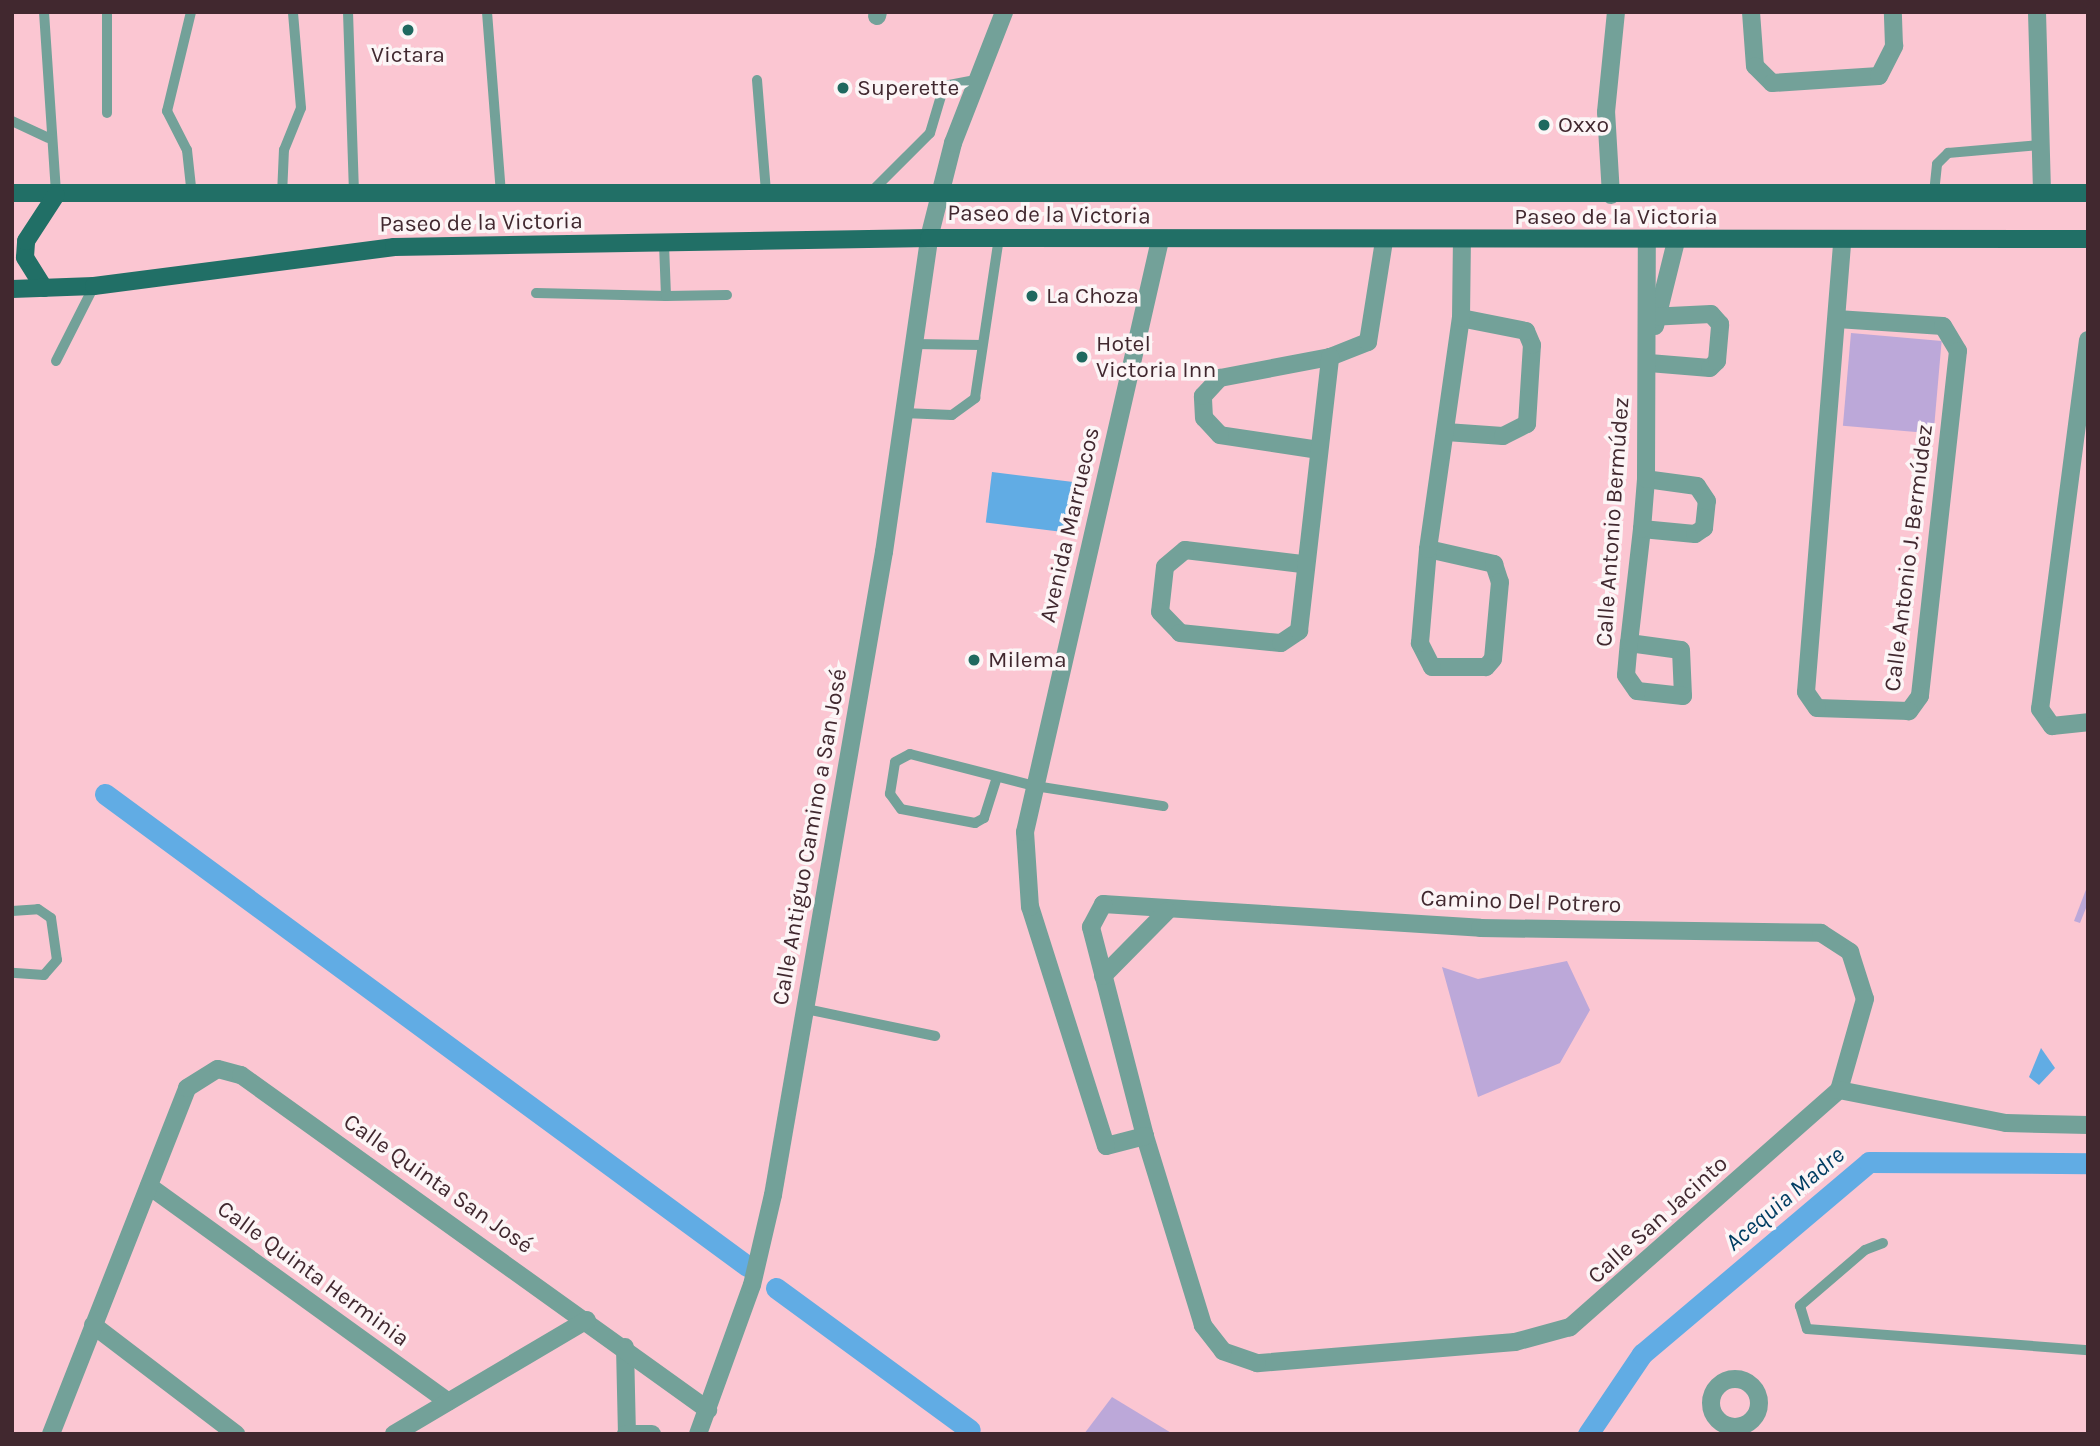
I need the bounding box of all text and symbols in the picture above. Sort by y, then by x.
marker: Victara [400,22,416,38]
place label: Victara [371,41,445,69]
place label: Superette [857,74,959,102]
marker: Superette [835,80,851,96]
place label: Oxxo [1558,111,1609,139]
marker: Oxxo [1536,117,1552,133]
street label: Paseo de la Victoria [947,199,1151,231]
street label: Paseo de la Victoria [1514,203,1718,231]
street label: Paseo de la Victoria [379,207,583,239]
place label: La Choza [1046,282,1139,310]
marker: La Choza [1024,288,1040,304]
place label: Hotel Victoria Inn [1096,330,1216,384]
marker: Hotel Victoria Inn [1074,349,1090,365]
street label: Calle Antonio Bermúdez [1591,396,1635,648]
street label: Calle Antonio J. Bermúdez [1879,423,1939,693]
street label: Avenida Marruecos [1034,425,1106,625]
place label: Milema [988,646,1067,674]
marker: Milema [966,652,982,668]
street label: Calle Antiguo Camino a San José [767,667,853,1007]
street label: Camino Del Potrero [1420,885,1622,919]
street label: Calle Quinta San José [338,1108,538,1260]
water label: Acequia Madre [1720,1141,1850,1257]
street label: Calle San Jacinto [1582,1150,1734,1290]
street label: Calle Quinta Herminia [212,1195,414,1353]

